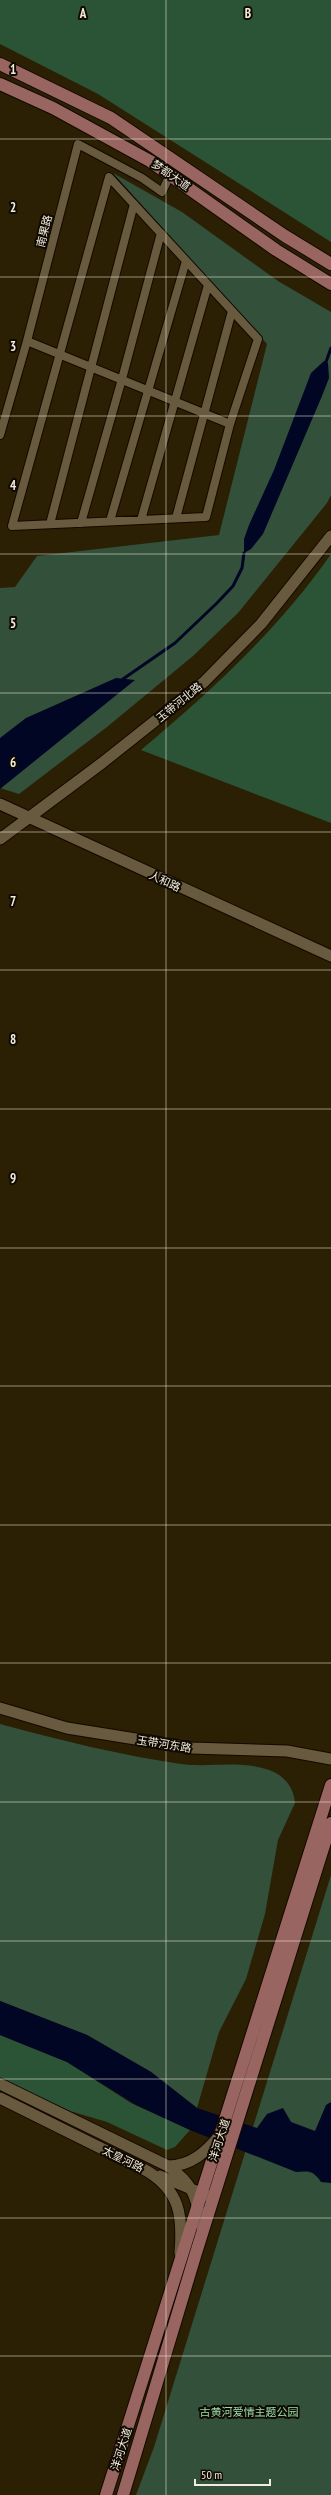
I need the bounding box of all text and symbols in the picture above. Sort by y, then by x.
text: A [79,5,87,22]
text: B [245,5,251,22]
text: 1 [10,61,16,78]
street label: 梦都大道 [149,157,193,193]
text: 2 [10,199,16,216]
street label: 南果路 [33,213,55,249]
text: 3 [10,338,16,355]
text: 4 [10,477,17,494]
text: 5 [10,615,16,632]
street label: 玉带河北路 [153,679,205,725]
text: 6 [10,754,16,771]
street label: 人和路 [147,868,183,894]
text: 7 [10,893,16,910]
text: 8 [10,1031,16,1048]
text: 9 [10,1170,16,1187]
street label: 玉带河东路 [136,1733,192,1755]
street label: 洋河大道 [206,2117,232,2163]
street label: 太皇河路 [100,2143,146,2175]
park label: 古黄河爱情主题公园 [200,2405,299,2419]
street label: 洋河大道 [108,2426,134,2472]
scale bar [195,2461,270,2487]
text: 50 m [201,2467,222,2482]

